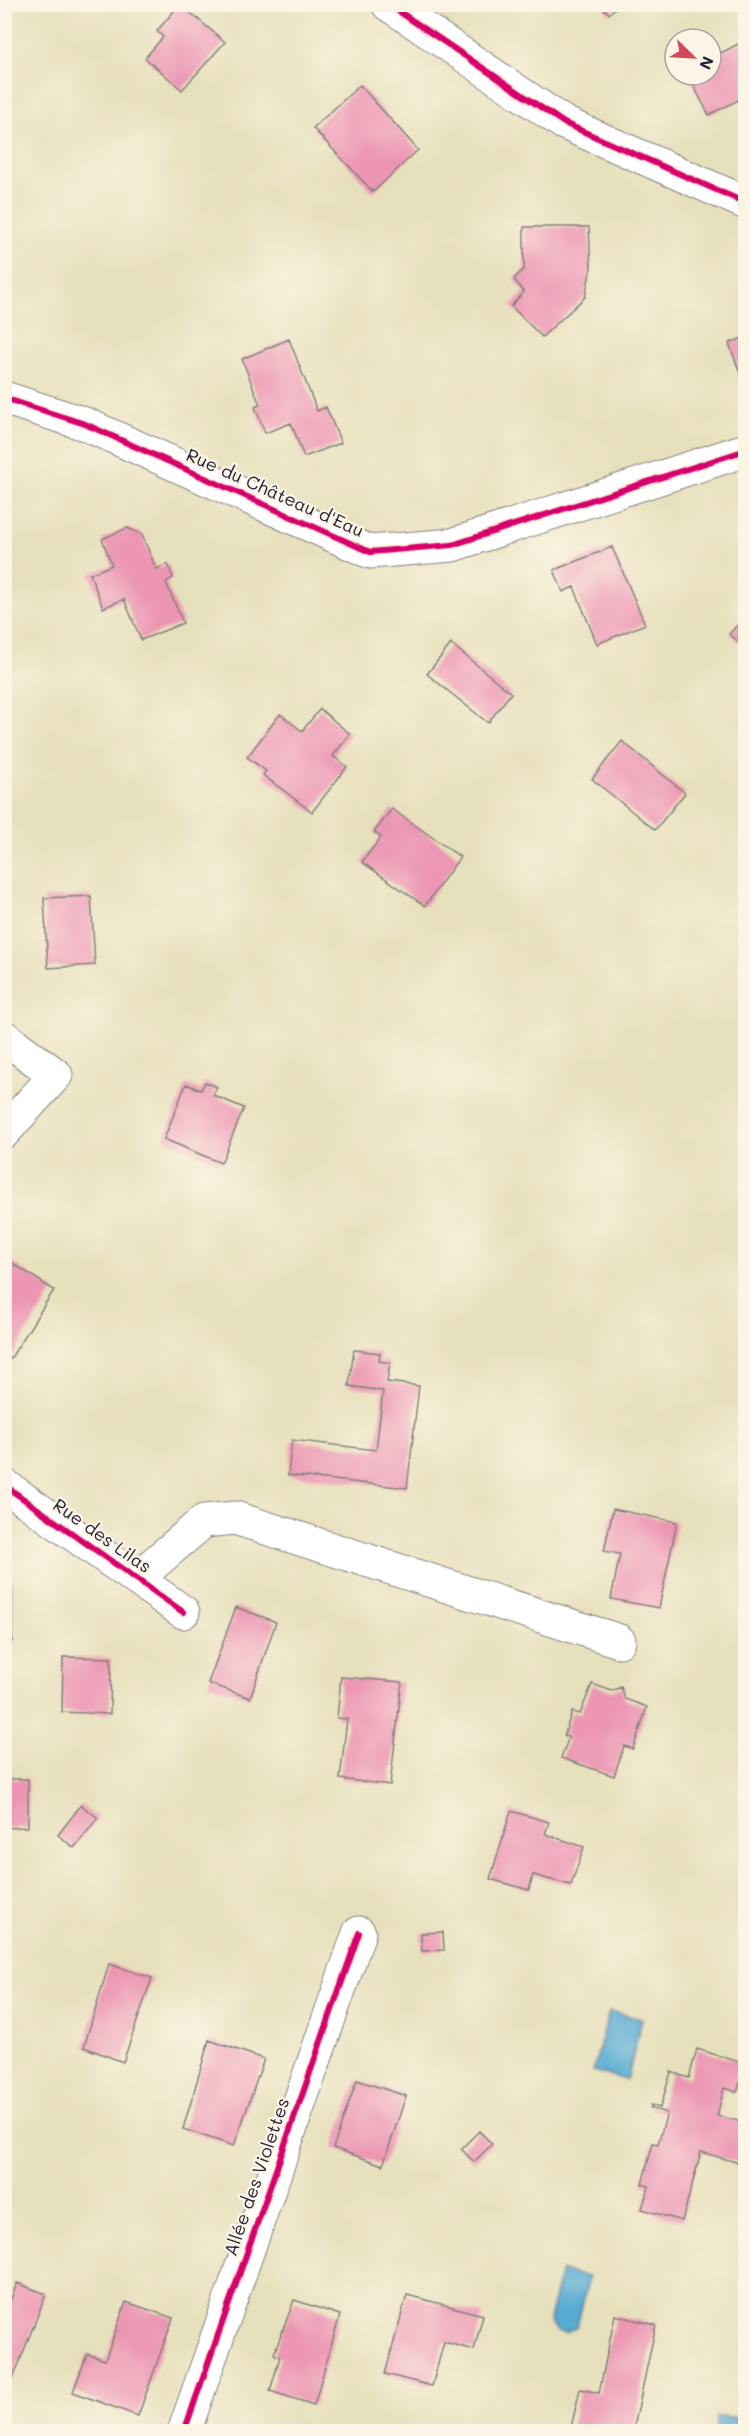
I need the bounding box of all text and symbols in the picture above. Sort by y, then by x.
north arrow [663,27,723,87]
text: N [695,53,719,73]
street label: Rue du Château d'Eau [183,442,368,542]
street label: Rue des Lilas [49,1492,156,1578]
street label: Allée des Violettes [218,2094,294,2259]

